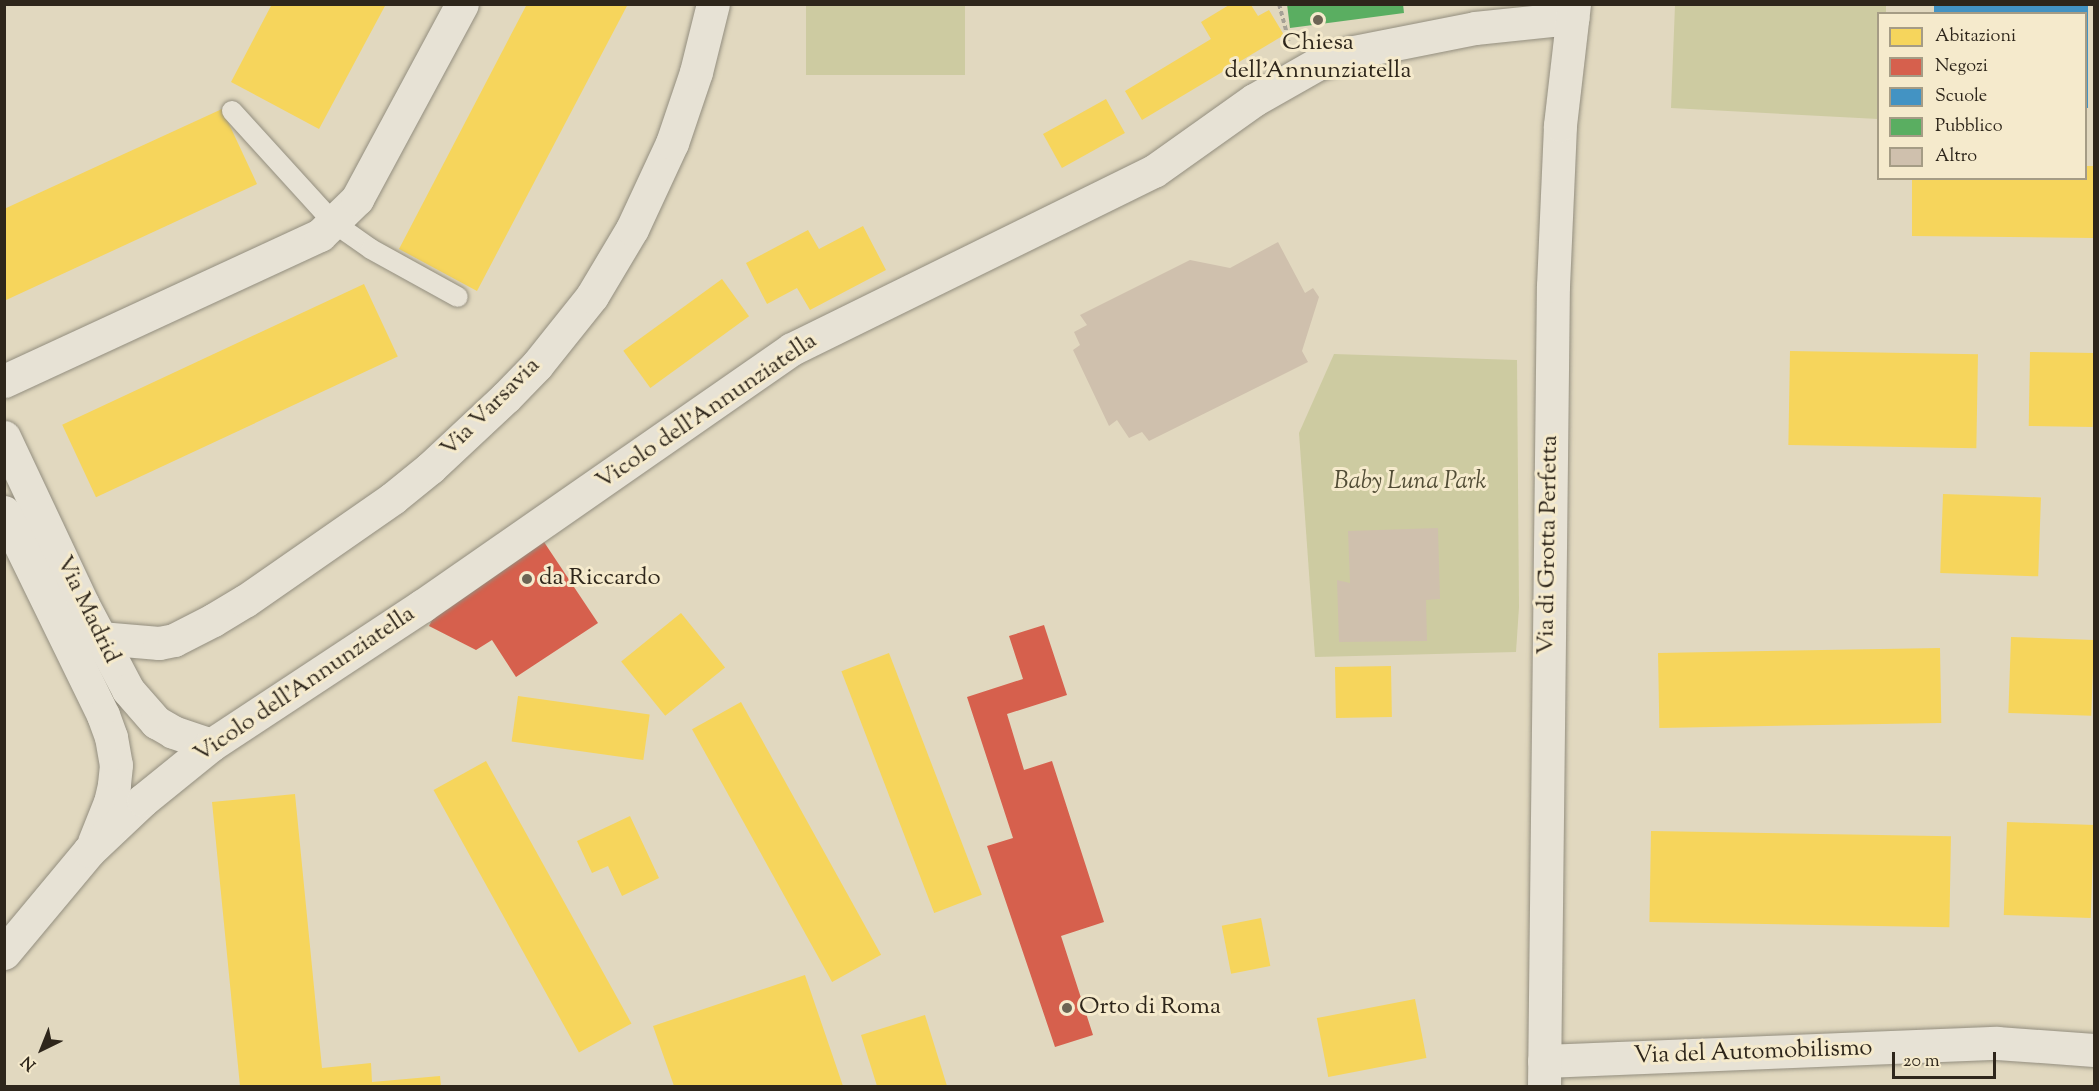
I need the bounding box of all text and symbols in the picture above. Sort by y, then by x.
legend [1877,12,2087,180]
marker: Chiesa dell'Annunziatella [1311,13,1325,27]
text: Abitazioni [1935,24,2016,50]
place label: Chiesa dell'Annunziatella [1224,30,1412,86]
text: Negozi [1935,54,1988,80]
text: Scuole [1935,84,1987,110]
text: Pubblico [1935,114,2003,140]
text: Altro [1935,144,1977,170]
street label: Vicolo dell'Annunziatella [591,327,823,497]
street label: Via Varsavia [435,352,547,464]
street label: Via di Grotta Perfetta [1533,435,1565,655]
park label: Baby Luna Park [1334,469,1486,497]
street label: Via Madrid [49,551,125,669]
place label: da Riccardo [539,565,661,593]
marker: da Riccardo [520,572,534,586]
street label: Vicolo dell'Annunziatella [189,600,421,770]
place label: Orto di Roma [1079,994,1221,1022]
marker: Orto di Roma [1060,1001,1074,1015]
north arrow [12,1019,72,1079]
street label: Via del Automobilismo [1633,1034,1873,1072]
scale bar [1895,1040,1998,1078]
text: 20 m [1903,1049,1940,1075]
text: N [17,1050,42,1075]

